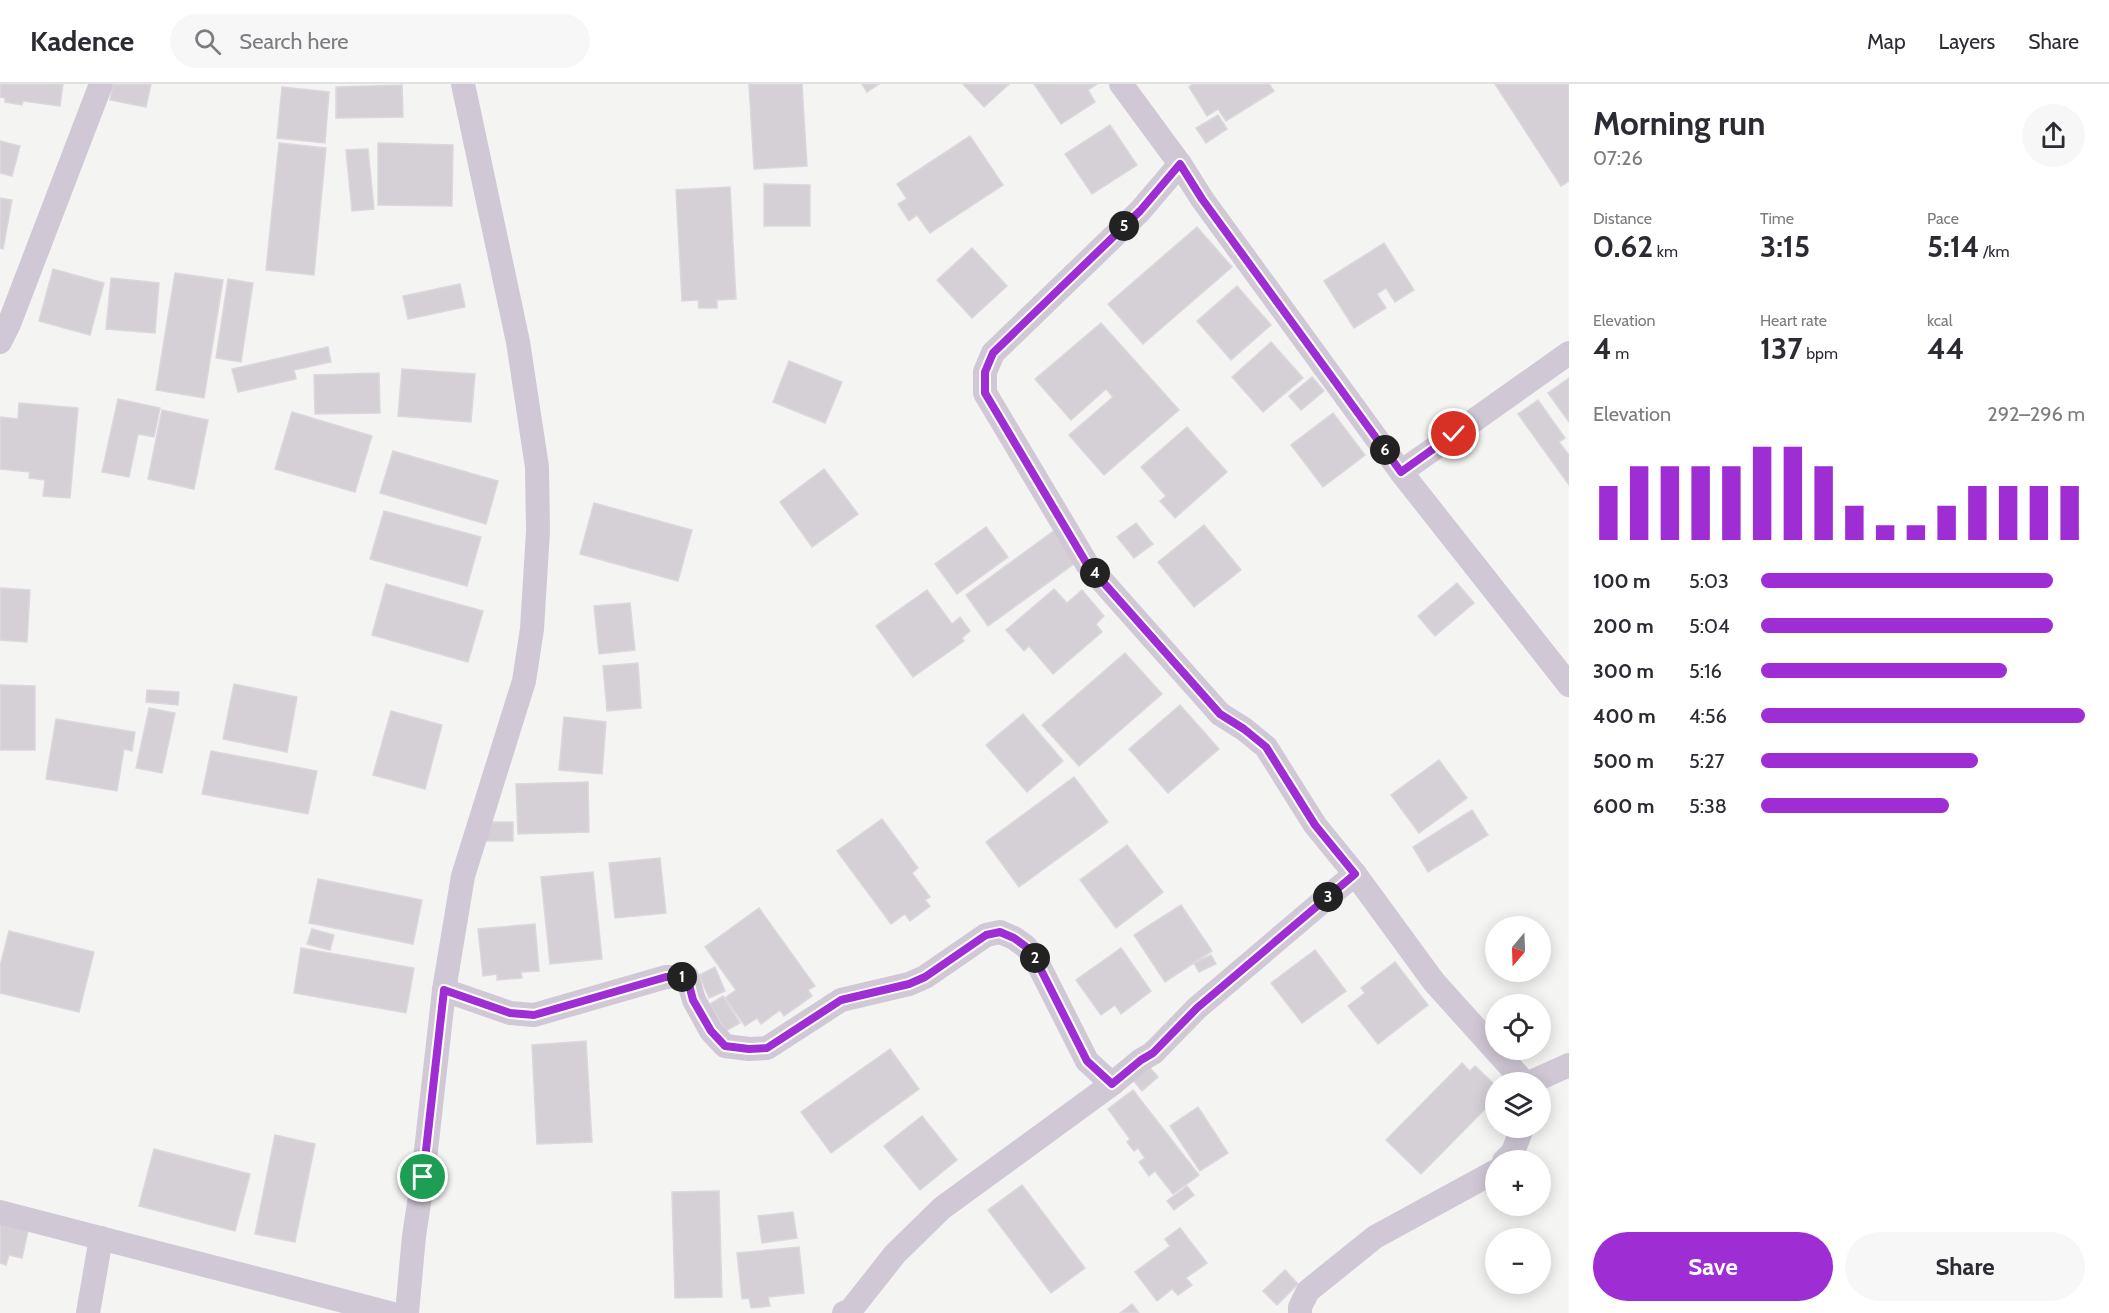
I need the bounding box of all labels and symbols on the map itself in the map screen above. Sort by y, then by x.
pin: 5 [1109,211,1139,241]
pin [1428,408,1479,459]
pin: 6 [1370,435,1400,465]
pin: 4 [1080,558,1110,588]
pin: 3 [1313,882,1343,912]
north arrow [1485,916,1551,982]
pin: 2 [1020,943,1050,973]
pin: 1 [667,962,697,992]
pin [397,1151,448,1202]

